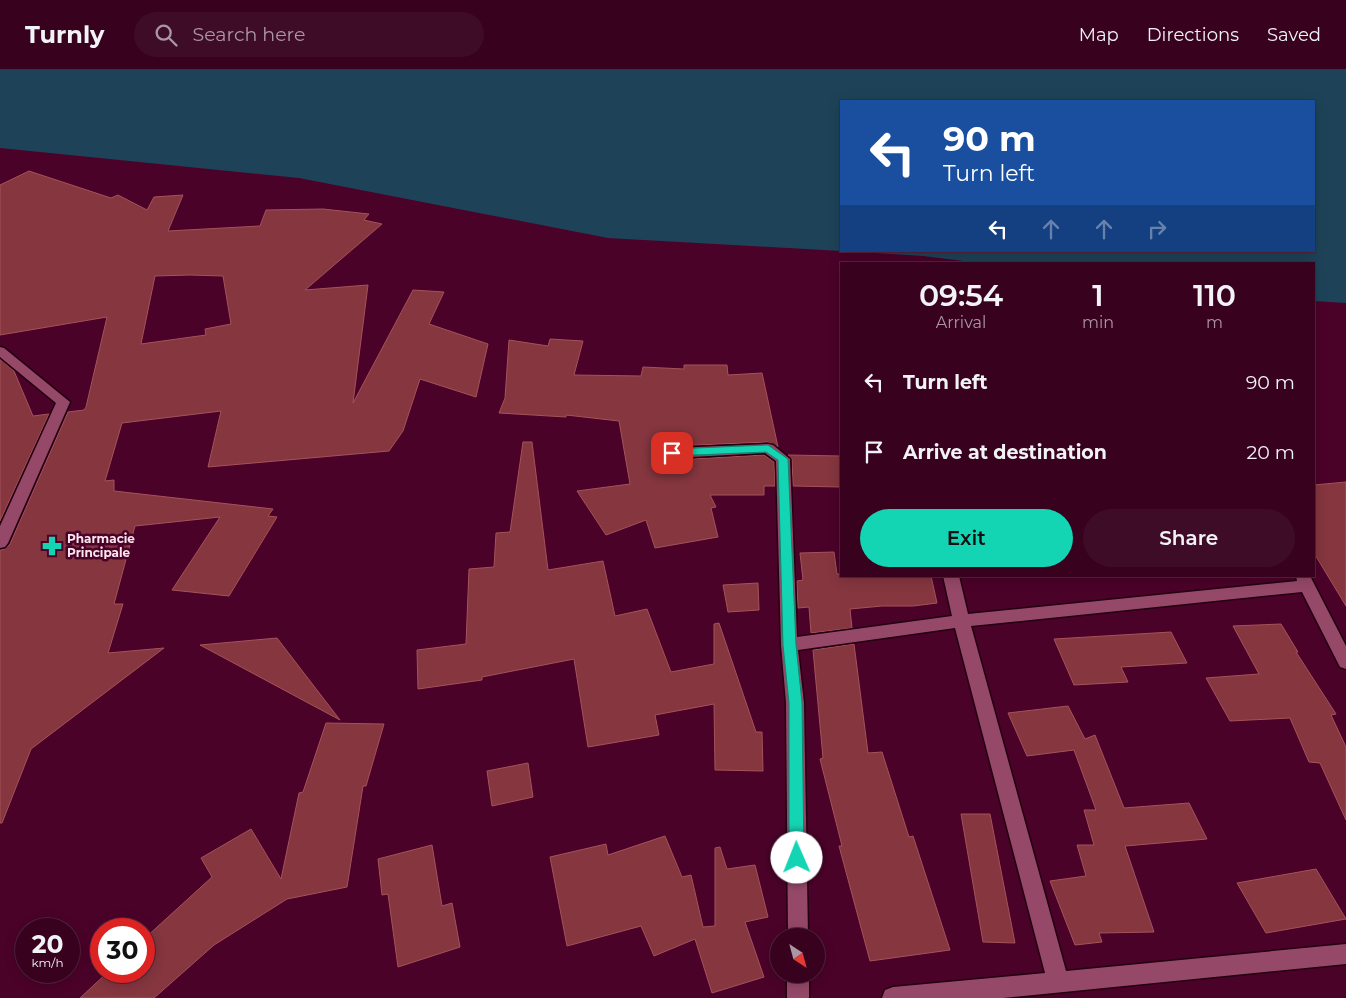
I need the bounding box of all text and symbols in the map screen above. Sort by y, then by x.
search box [134,12,484,57]
text: Turnly [25,20,104,49]
icon: search [152,21,180,49]
text: Search here [192,23,305,46]
text: Map [1079,24,1119,46]
text: Directions [1147,24,1239,46]
text: Saved [1267,24,1321,46]
text: 90 m [943,117,1036,160]
icon: left [860,120,925,185]
text: Turn left [943,160,1035,187]
icon: left [984,215,1012,243]
icon: ahead [1037,215,1065,243]
icon: ahead [1090,215,1118,243]
icon: right [1143,215,1171,243]
text: 09:54 [919,277,1003,314]
text: 1 [1092,277,1104,314]
text: 110 [1193,277,1236,314]
text: Arrival [936,313,986,332]
text: min [1082,313,1114,332]
text: m [1206,313,1223,332]
icon: left [860,368,888,396]
text: Turn left [903,371,988,394]
text: 90 m [1246,371,1295,394]
pin [651,432,693,474]
icon: arrive [860,438,888,466]
icon: arrive [658,439,686,467]
text: Arrive at destination [903,441,1107,464]
text: 20 m [1247,441,1295,464]
button: Exit [860,509,1073,567]
button: Share [1083,509,1295,567]
place label: Pharmacie Principale [67,531,135,560]
pharmacy icon: Pharmacie Principale [41,535,63,557]
position arrow [770,831,822,883]
speed limit sign: 30 [90,918,155,983]
north arrow [770,928,825,982]
map controls [770,928,825,983]
text: 20 [32,929,63,959]
text: km/h [31,955,64,970]

